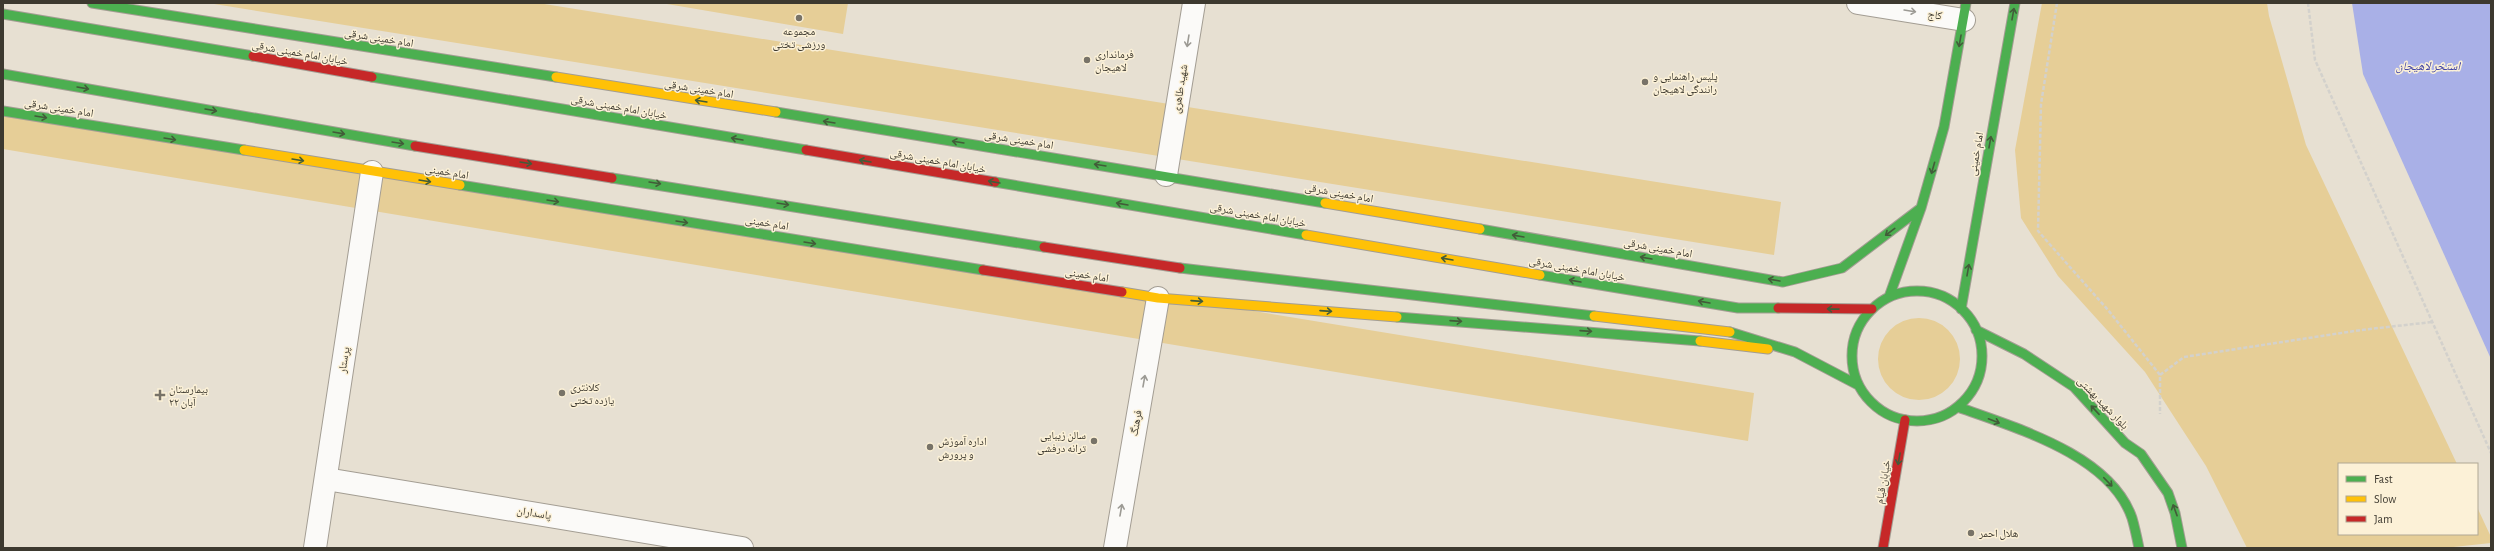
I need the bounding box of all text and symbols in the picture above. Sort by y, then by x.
one-way arrow [1904,7,1917,15]
street label: کاج [1927,8,1943,23]
one-way arrow [2009,8,2017,21]
marker: مجموعه ورزشی تختی [794,13,804,23]
place label: مجموعه ورزشی تختی [773,26,825,51]
street label: امام خمینی شرقی [344,27,414,50]
one-way arrow [1184,35,1192,48]
one-way arrow [1955,35,1963,48]
street label: خیابان امام خمینی شرقی [251,39,349,68]
place label: فرمانداری لاهیجان [1095,49,1134,74]
marker: فرمانداری لاهیجان [1082,55,1092,65]
water label: استخر لاهیجان [2396,60,2461,74]
street label: شهید طاهری [1171,64,1190,114]
place label: پلیس راهنمایی و رانندگی لاهیجان [1653,71,1718,96]
marker: پلیس راهنمایی و رانندگی لاهیجان [1640,77,1650,87]
street label: امام خمینی شرقی [664,78,734,101]
one-way arrow [76,84,89,92]
street label: خیابان امام خمینی شرقی [570,93,668,122]
street label: امام خمینی شرقی [24,97,94,120]
one-way arrow [695,97,708,105]
one-way arrow [204,107,217,115]
one-way arrow [35,113,48,121]
one-way arrow [823,118,836,126]
one-way arrow [332,129,345,137]
street label: امام خمینی شرقی [984,129,1054,152]
street label: امام خمینی [1967,131,1986,177]
one-way arrow [163,135,176,143]
one-way arrow [731,135,744,143]
one-way arrow [1986,136,1994,149]
one-way arrow [951,138,964,146]
one-way arrow [391,139,404,147]
street label: خیابان امام خمینی شرقی [889,147,987,176]
one-way arrow [291,156,304,164]
one-way arrow [859,157,872,165]
one-way arrow [519,159,532,167]
one-way arrow [1094,161,1107,169]
one-way arrow [1929,162,1936,175]
street label: امام خمینی [424,163,470,182]
one-way arrow [418,177,431,185]
one-way arrow [988,178,1001,186]
one-way arrow [648,179,661,187]
street label: امام خمینی شرقی [1304,182,1374,205]
one-way arrow [546,197,559,205]
one-way arrow [776,200,789,208]
one-way arrow [1116,200,1129,208]
street label: خیابان امام خمینی شرقی [1209,201,1307,230]
street label: امام خمینی [744,214,790,233]
one-way arrow [675,218,688,226]
one-way arrow [1885,227,1896,236]
one-way arrow [1512,232,1525,240]
street label: امام خمینی شرقی [1623,237,1693,260]
one-way arrow [803,239,816,247]
one-way arrow [1640,254,1653,262]
one-way arrow [1441,255,1454,263]
street label: خیابان امام خمینی شرقی [1528,255,1626,284]
one-way arrow [1964,264,1972,277]
street label: امام خمینی [1064,266,1110,285]
one-way arrow [1569,276,1582,284]
one-way arrow [1768,276,1781,284]
one-way arrow [1190,298,1203,305]
one-way arrow [1697,298,1710,306]
one-way arrow [1827,305,1840,313]
one-way arrow [1319,308,1332,315]
one-way arrow [1449,318,1462,325]
one-way arrow [1579,328,1592,335]
street label: پرستار [336,346,353,375]
one-way arrow [1140,375,1148,388]
street label: بلوار شهید بهشتی [2075,375,2131,432]
place label: کلانتری یازده تختی [570,382,615,407]
place label: بیمارستان ۲۲ آبان [169,384,208,409]
marker: کلانتری یازده تختی [557,388,567,398]
marker: بیمارستان ۲۲ آبان [154,389,166,401]
one-way arrow [2090,405,2100,415]
street label: فرهنگ [1128,409,1144,437]
one-way arrow [1988,417,2000,425]
place label: سالن زیبایی ترانه درفشی [1037,430,1087,455]
place label: اداره آموزش و پرورش [938,435,987,461]
marker: سالن زیبایی ترانه درفشی [1089,436,1099,446]
marker: اداره آموزش و پرورش [925,442,935,452]
one-way arrow [1895,452,1903,465]
street label: خیابان قیام [1874,459,1893,505]
legend [2338,463,2478,535]
text: Fast [2374,473,2393,485]
one-way arrow [2103,477,2113,487]
text: Slow [2374,493,2396,505]
one-way arrow [1118,503,1126,516]
one-way arrow [2170,504,2178,516]
street label: پاسداران [516,505,552,522]
text: Jam [2374,513,2393,525]
marker: هلال احمر [1966,528,1976,538]
place label: هلال احمر [1978,528,2019,540]

